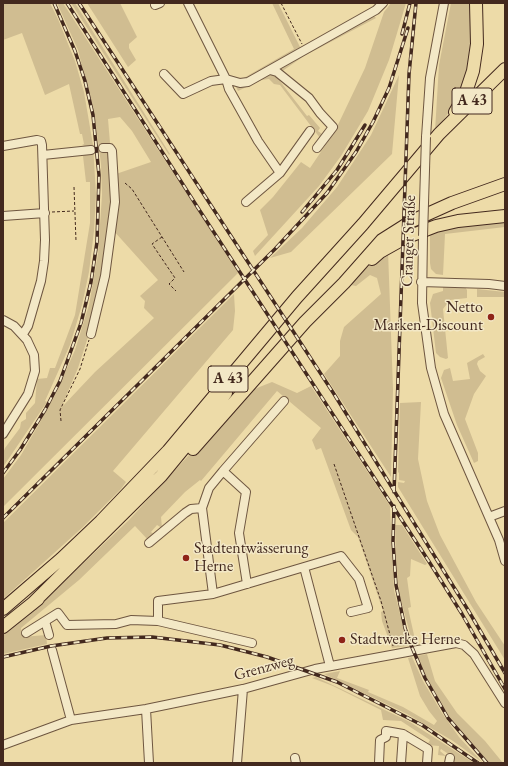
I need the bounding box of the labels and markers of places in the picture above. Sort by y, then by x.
place label: Netto Marken-Discount [373,298,483,336]
marker: Netto Marken-Discount [486,312,496,322]
place label: Stadtentwässerung Herne [194,539,309,577]
marker: Stadtentwässerung Herne [181,553,191,563]
place label: Stadtwerke Herne [350,630,460,650]
marker: Stadtwerke Herne [337,635,347,645]

